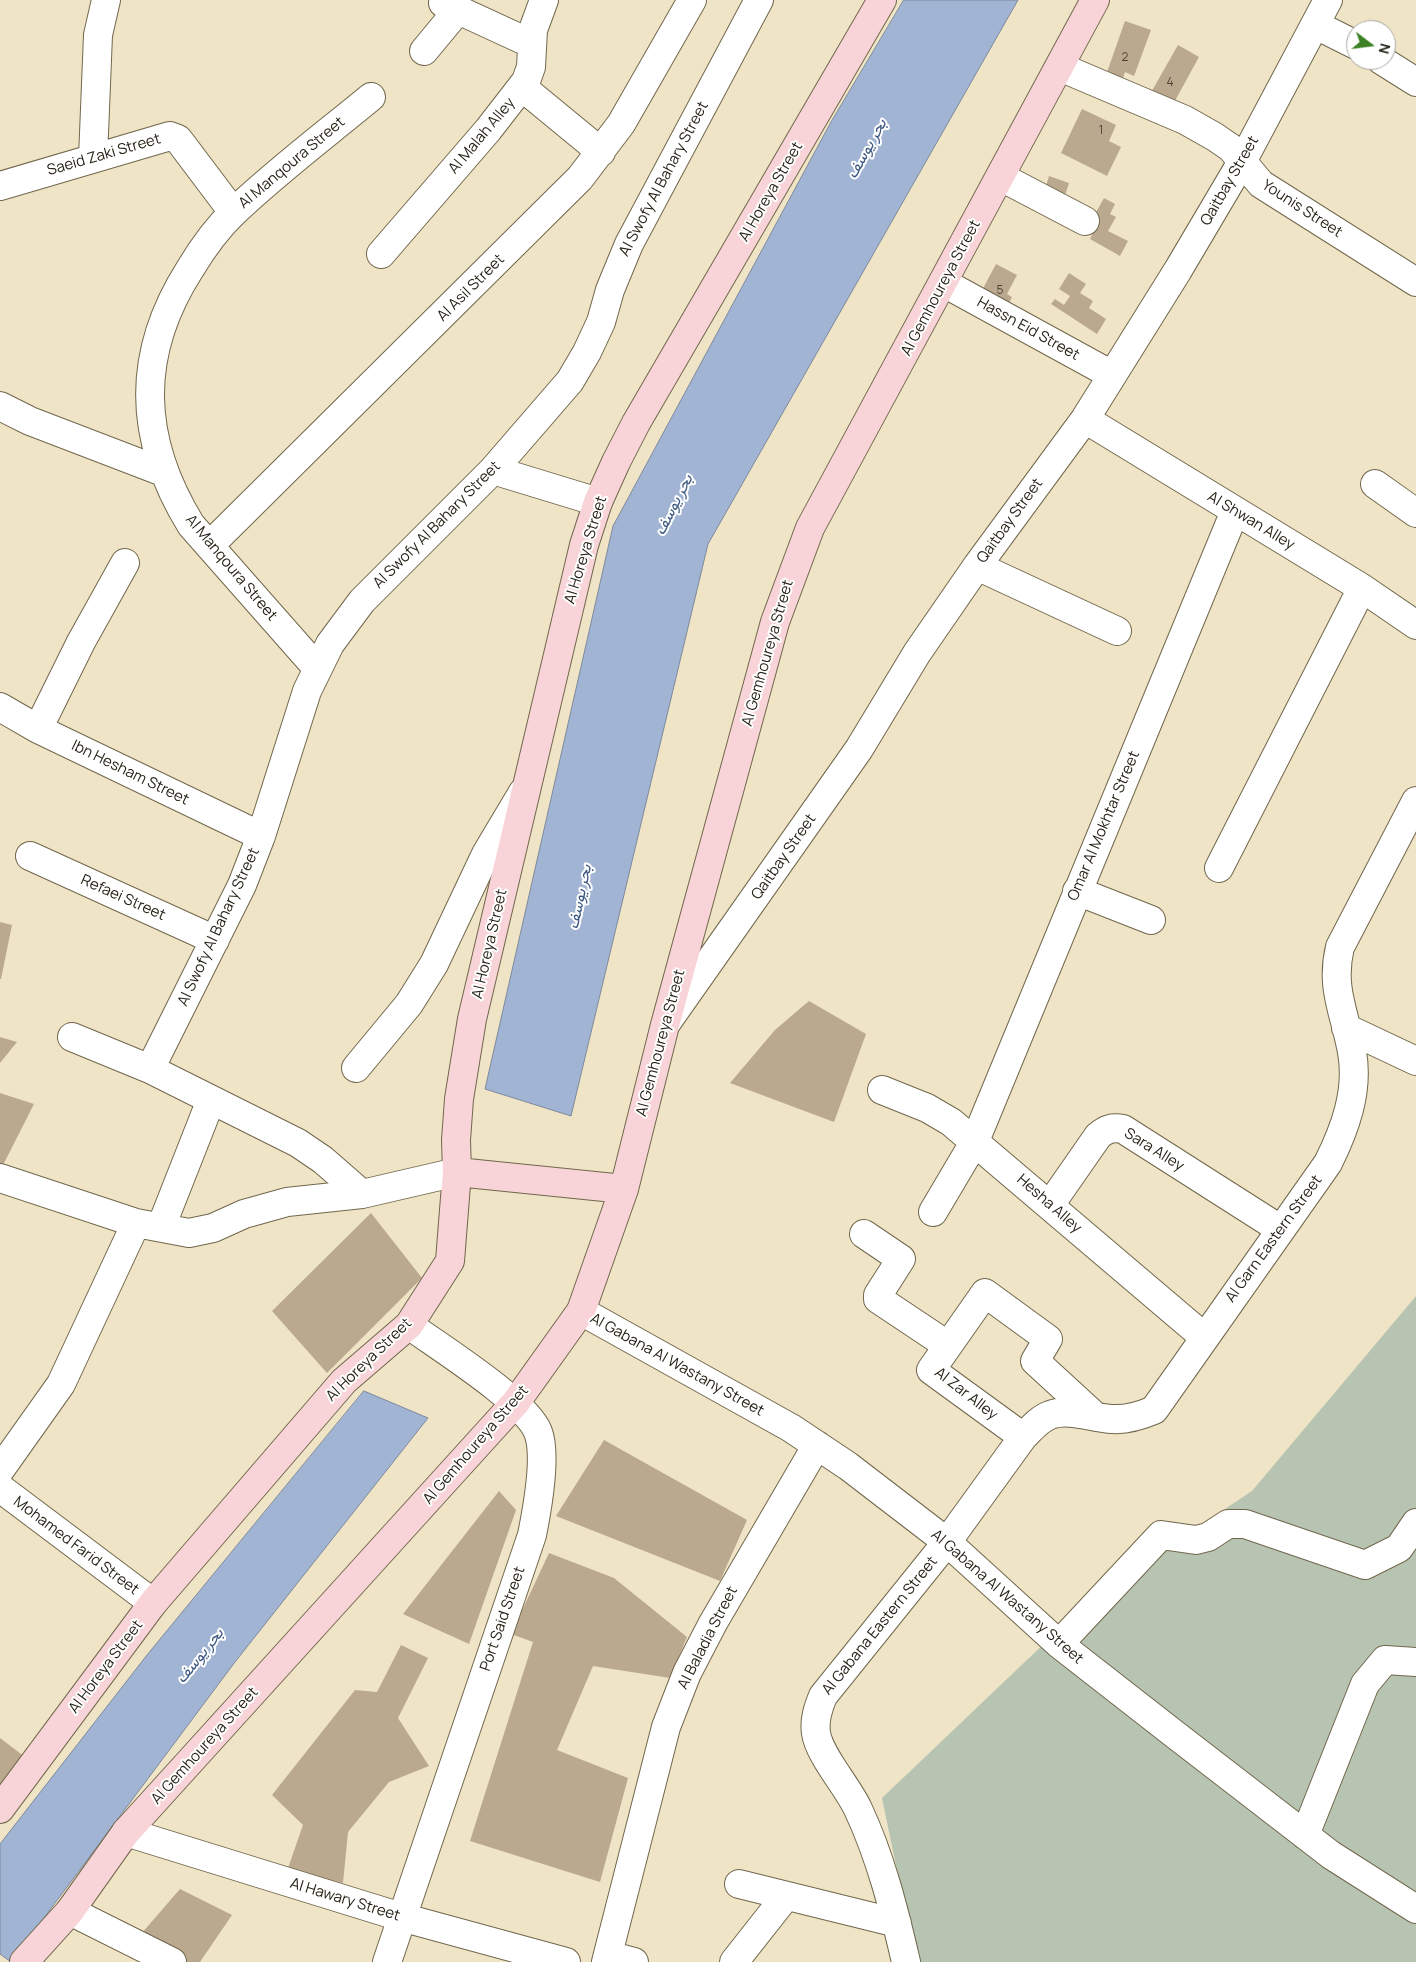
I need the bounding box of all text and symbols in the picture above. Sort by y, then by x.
north arrow [1346,20,1396,70]
text: N [1375,41,1395,56]
house number: 2 [1122,51,1128,65]
house number: 4 [1166,76,1174,90]
street label: Al Malah Alley [445,94,519,178]
street label: Al Swofy Al Bahary Street [616,99,712,259]
street label: Al Manqoura Street [235,113,349,213]
water label: بحر يوسف [843,116,891,182]
house number: 1 [1099,124,1103,138]
street label: Saeid Zaki Street [45,130,163,180]
street label: Qaitbay Street [1197,133,1263,229]
street label: Al Horeya Street [735,139,807,245]
street label: Younis Street [1258,176,1346,242]
street label: Al Gemhoureya Street [898,217,984,359]
street label: Al Asil Street [434,251,508,325]
house number: 5 [997,284,1003,298]
street label: Hassn Eid Street [974,293,1082,365]
street label: Al Swofy Al Bahary Street [370,458,504,592]
water label: بحر يوسف [651,471,697,539]
street label: Qaitbay Street [973,475,1047,567]
street label: Al Shwan Alley [1204,488,1298,554]
street label: Al Horeya Street [561,494,611,606]
street label: Al Manqoura Street [181,511,281,625]
street label: Al Gemhoureya Street [738,578,798,728]
street label: Ibn Hesham Street [68,737,192,809]
street label: Omar Al Mokhtar Street [1064,748,1144,904]
street label: Qaitbay Street [748,811,820,903]
street label: Al Swofy Al Bahary Street [174,845,264,1009]
water label: بحر يوسف [564,863,596,931]
street label: Refaei Street [78,871,168,925]
street label: Al Horeya Street [469,887,511,1001]
street label: Al Gemhoureya Street [633,968,689,1118]
street label: Sara Alley [1121,1125,1187,1175]
street label: Hesha Alley [1013,1171,1085,1237]
street label: Al Garn Eastern Street [1222,1172,1326,1306]
street label: Al Gabana Al Wastany Street [587,1310,767,1420]
street label: Al Horeya Street [322,1315,416,1405]
street label: Al Zar Alley [931,1364,1001,1424]
street label: Al Gemhoureya Street [420,1382,532,1508]
street label: Mohamed Farid Street [10,1493,142,1599]
street label: Al Gabana Al Wastany Street [927,1526,1087,1668]
street label: Al Gabana Eastern Street [819,1553,941,1699]
street label: Port Said Street [477,1564,529,1674]
street label: Al Baladia Street [674,1584,742,1692]
street label: Al Horeya Street [65,1617,147,1717]
water label: بحر يوسف [172,1625,228,1687]
street label: Al Gemhoureya Street [148,1684,262,1808]
street label: Al Hawary Street [288,1875,402,1925]

